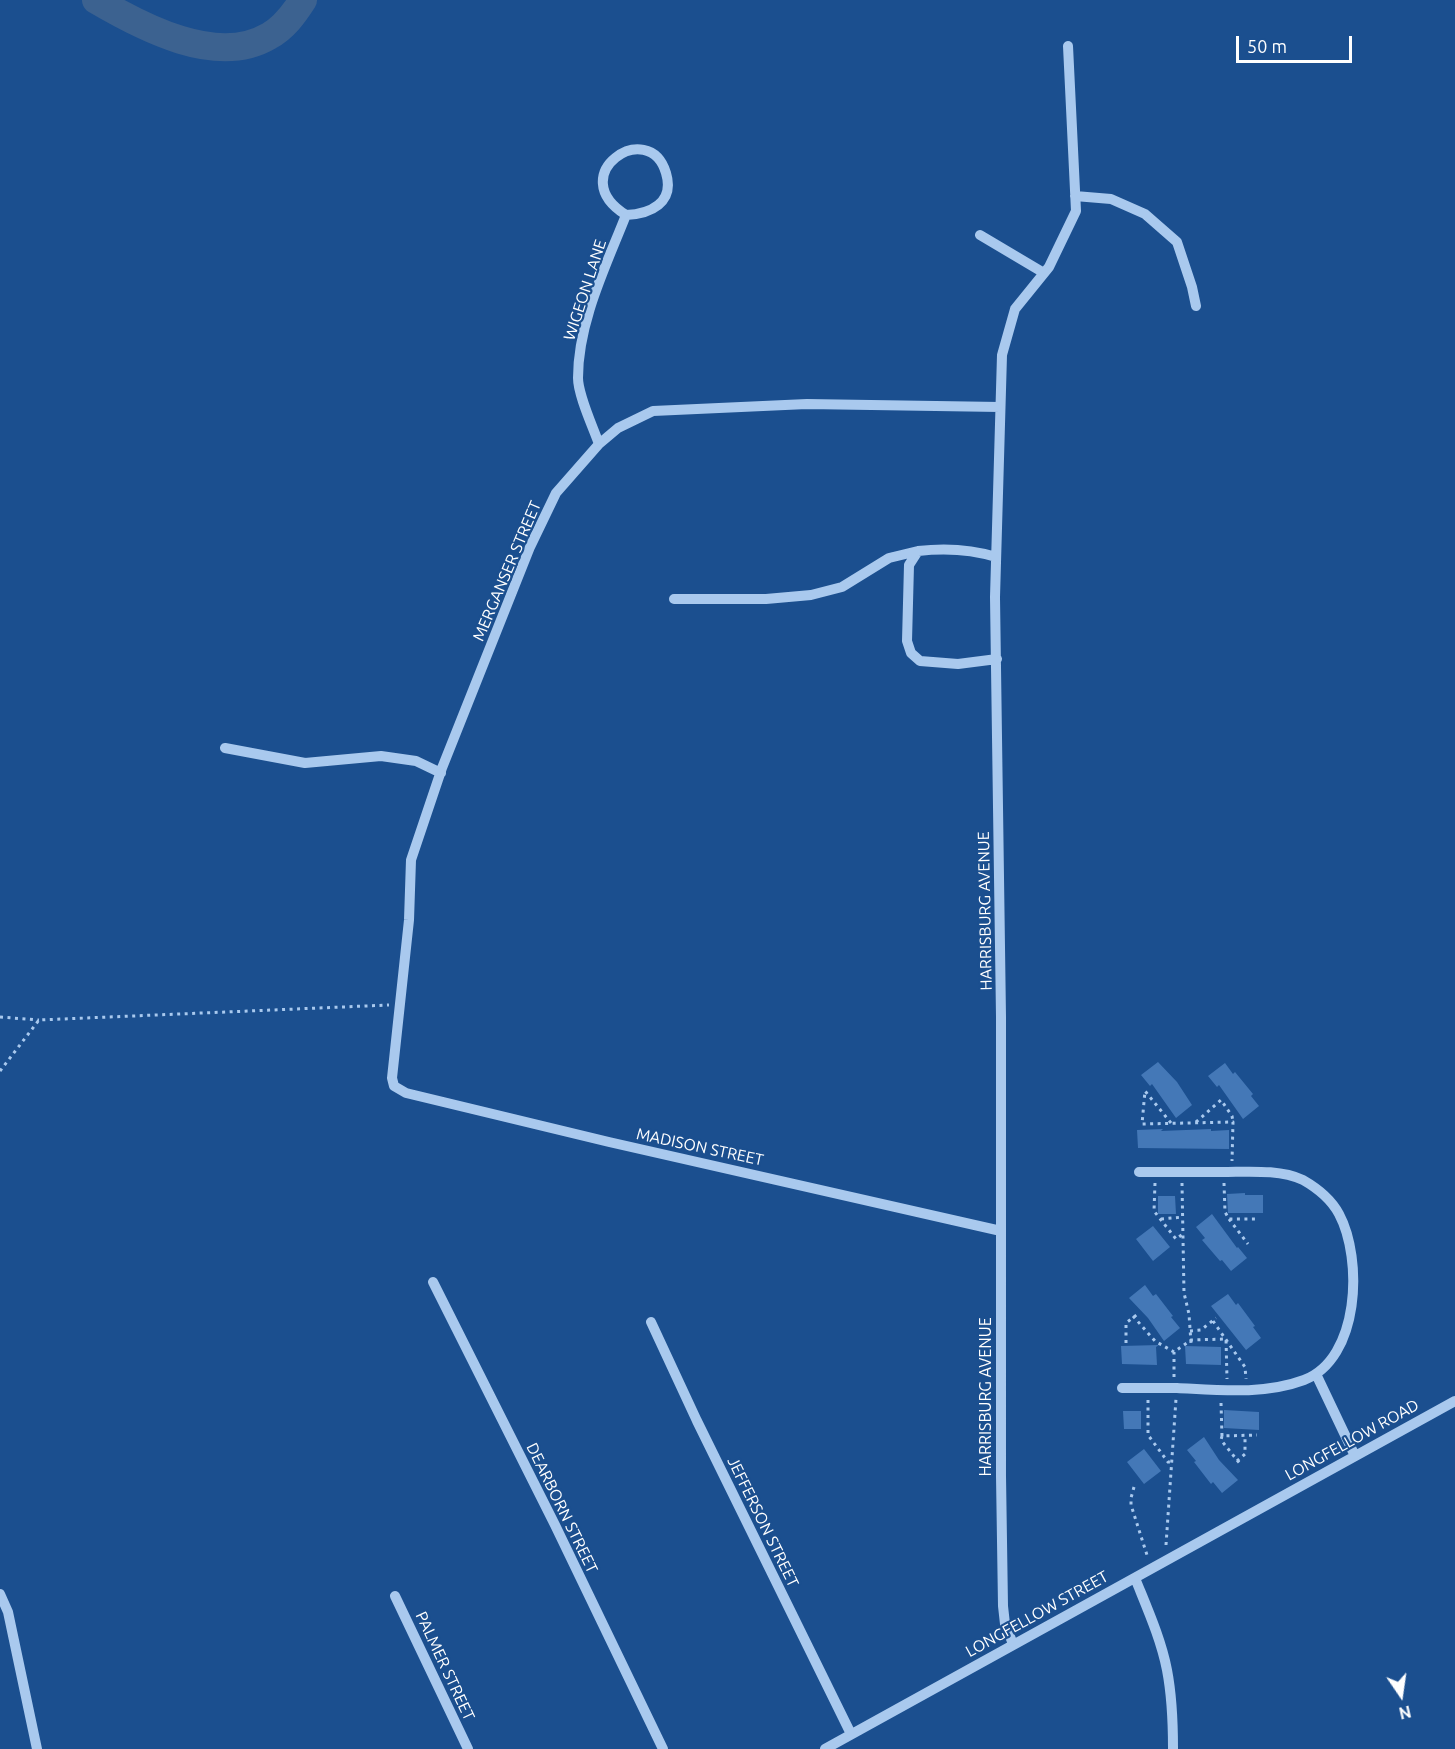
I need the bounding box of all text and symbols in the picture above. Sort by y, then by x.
scale bar [1239,24,1354,62]
text: 50 m [1247,36,1287,56]
street label: WIGEON LANE [560,237,610,343]
street label: MERGANSER STREET [469,498,545,644]
street label: HARRISBURG AVENUE [974,831,996,991]
street label: MADISON STREET [635,1124,765,1170]
street label: HARRISBURG AVENUE [976,1317,996,1477]
street label: LONGFELLOW ROAD [1282,1395,1422,1485]
street label: DEARBORN STREET [522,1440,602,1576]
street label: JEFFERSON STREET [723,1454,803,1590]
street label: LONGFELLOW STREET [962,1567,1112,1661]
street label: PALMER STREET [411,1608,479,1724]
north arrow [1371,1665,1431,1725]
text: N [1397,1702,1413,1723]

